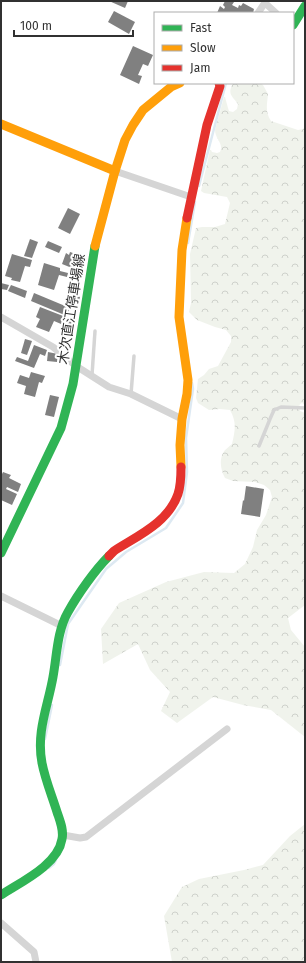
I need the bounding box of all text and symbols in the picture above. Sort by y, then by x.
scale bar [14,12,133,38]
legend [154,12,294,84]
text: 100 m [20,19,52,33]
text: Fast [190,21,212,35]
text: Slow [190,41,216,55]
text: Jam [190,61,210,75]
street label: 木次直江停車場線 [54,252,89,366]

